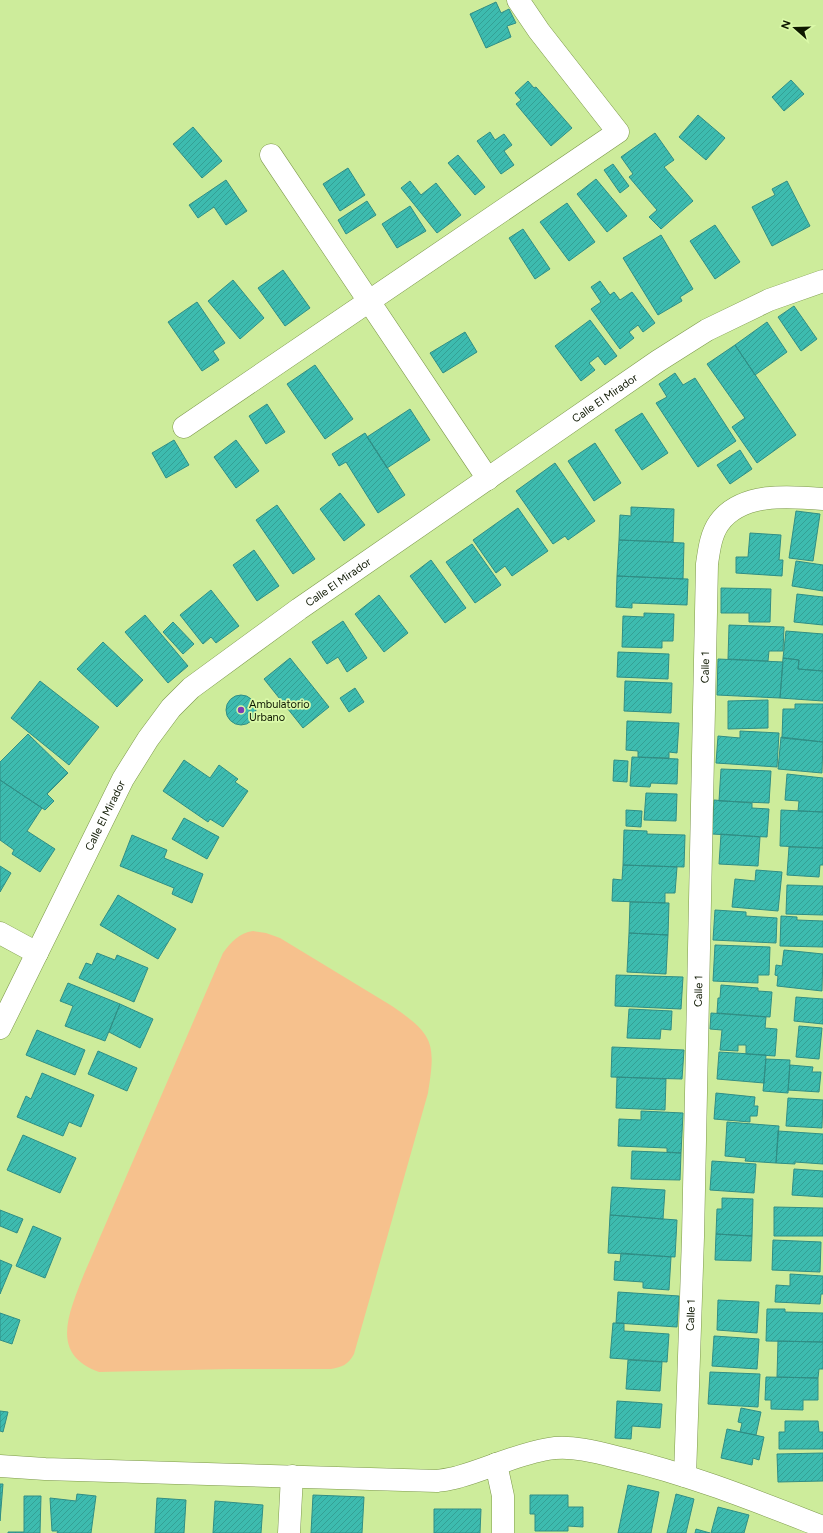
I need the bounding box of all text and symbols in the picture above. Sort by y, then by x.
north arrow [775,8,815,48]
text: N [779,19,794,31]
street label: Calle El Mirador [570,371,640,425]
street label: Calle El Mirador [303,555,374,610]
street label: Calle 1 [699,651,712,683]
place label: Ambulatorio Urbano [249,698,310,724]
marker: Ambulatorio Urbano [236,705,246,715]
street label: Calle El Mirador [83,778,128,853]
street label: Calle 1 [692,975,705,1007]
street label: Calle 1 [684,1299,698,1331]

